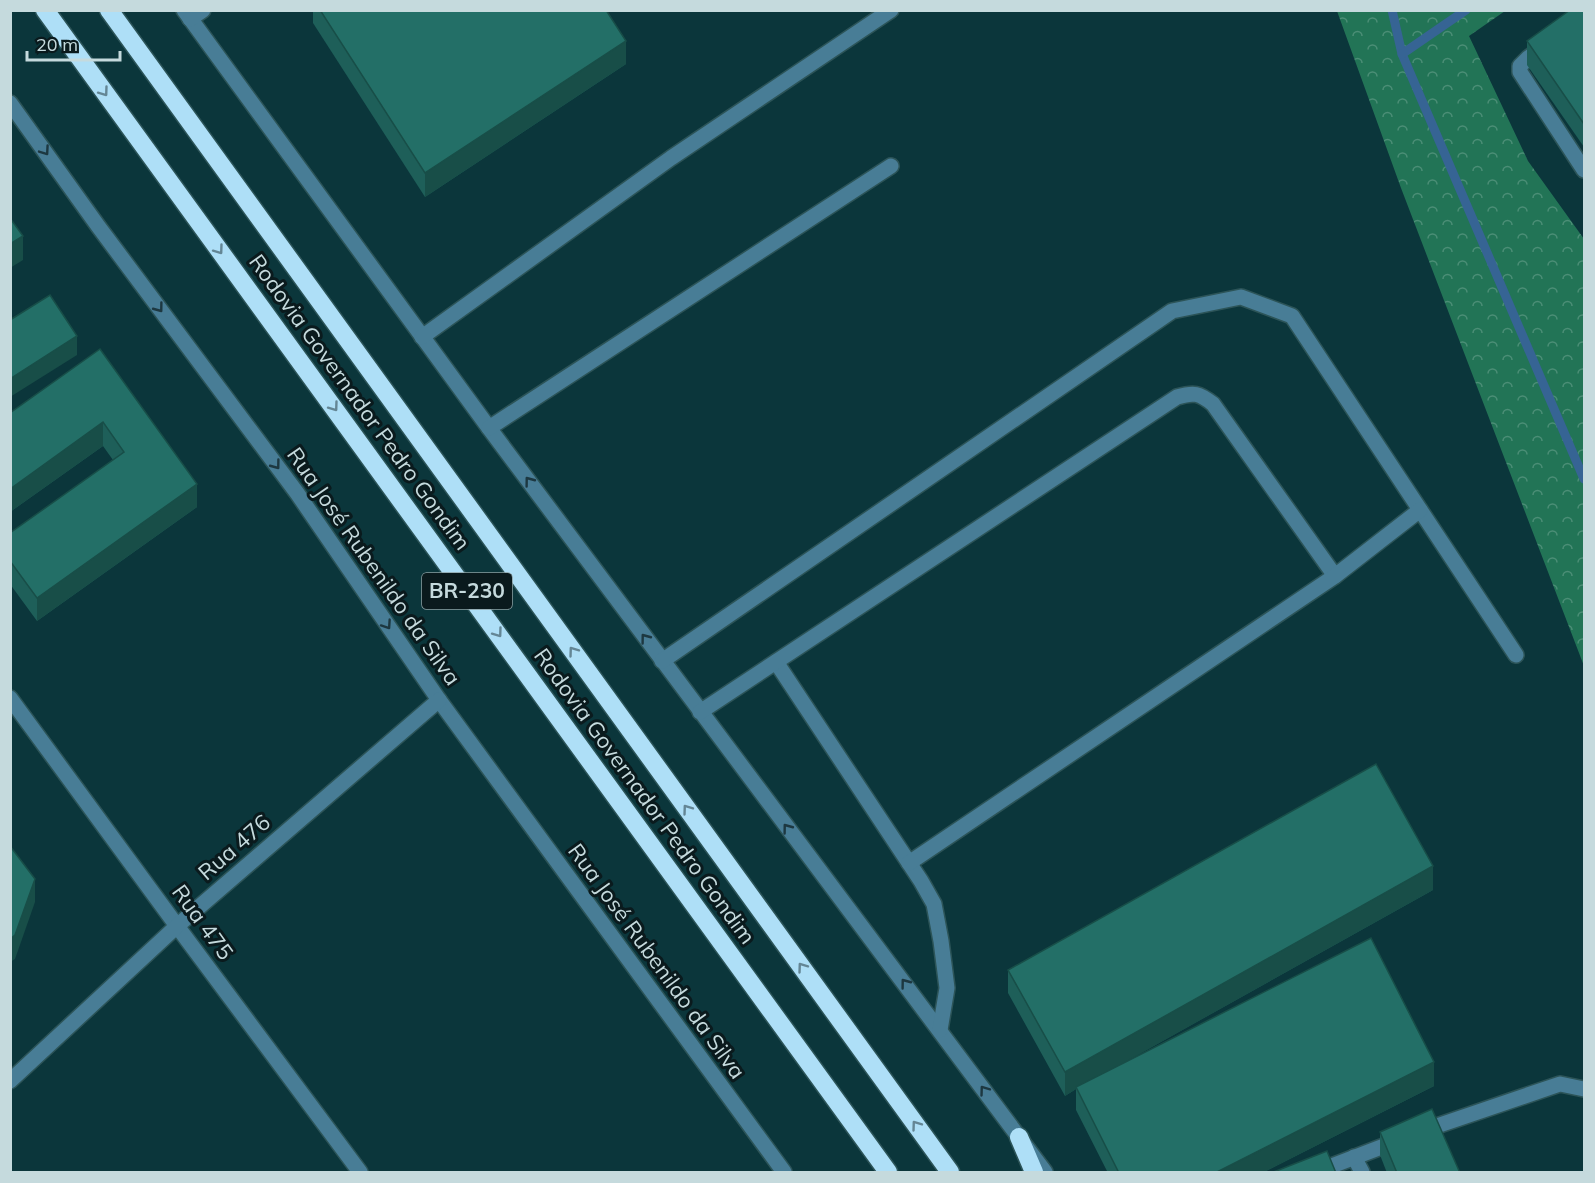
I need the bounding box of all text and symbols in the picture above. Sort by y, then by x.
scale bar [27,24,120,62]
text: 20 m [36,33,78,56]
one-way arrow [97,85,108,96]
one-way arrow [38,144,49,155]
one-way arrow [212,243,223,254]
street label: Rodovia Governador Pedro Gondim [243,249,477,555]
one-way arrow [152,302,163,313]
one-way arrow [327,401,338,412]
street label: Rua José Rubenildo da Silva [281,442,467,690]
one-way arrow [268,458,279,469]
one-way arrow [525,477,536,488]
road number: BR-230 [422,573,512,609]
one-way arrow [380,618,391,629]
one-way arrow [491,627,502,638]
one-way arrow [641,633,652,644]
street label: Rodovia Governador Pedro Gondim [528,643,762,949]
one-way arrow [569,647,580,658]
one-way arrow [683,805,694,816]
street label: Rua 476 [192,808,276,886]
one-way arrow [784,823,795,834]
street label: Rua José Rubenildo da Silva [562,838,752,1084]
street label: Rua 475 [166,879,240,965]
one-way arrow [798,963,809,974]
one-way arrow [901,979,912,990]
one-way arrow [980,1086,991,1097]
one-way arrow [912,1121,923,1132]

